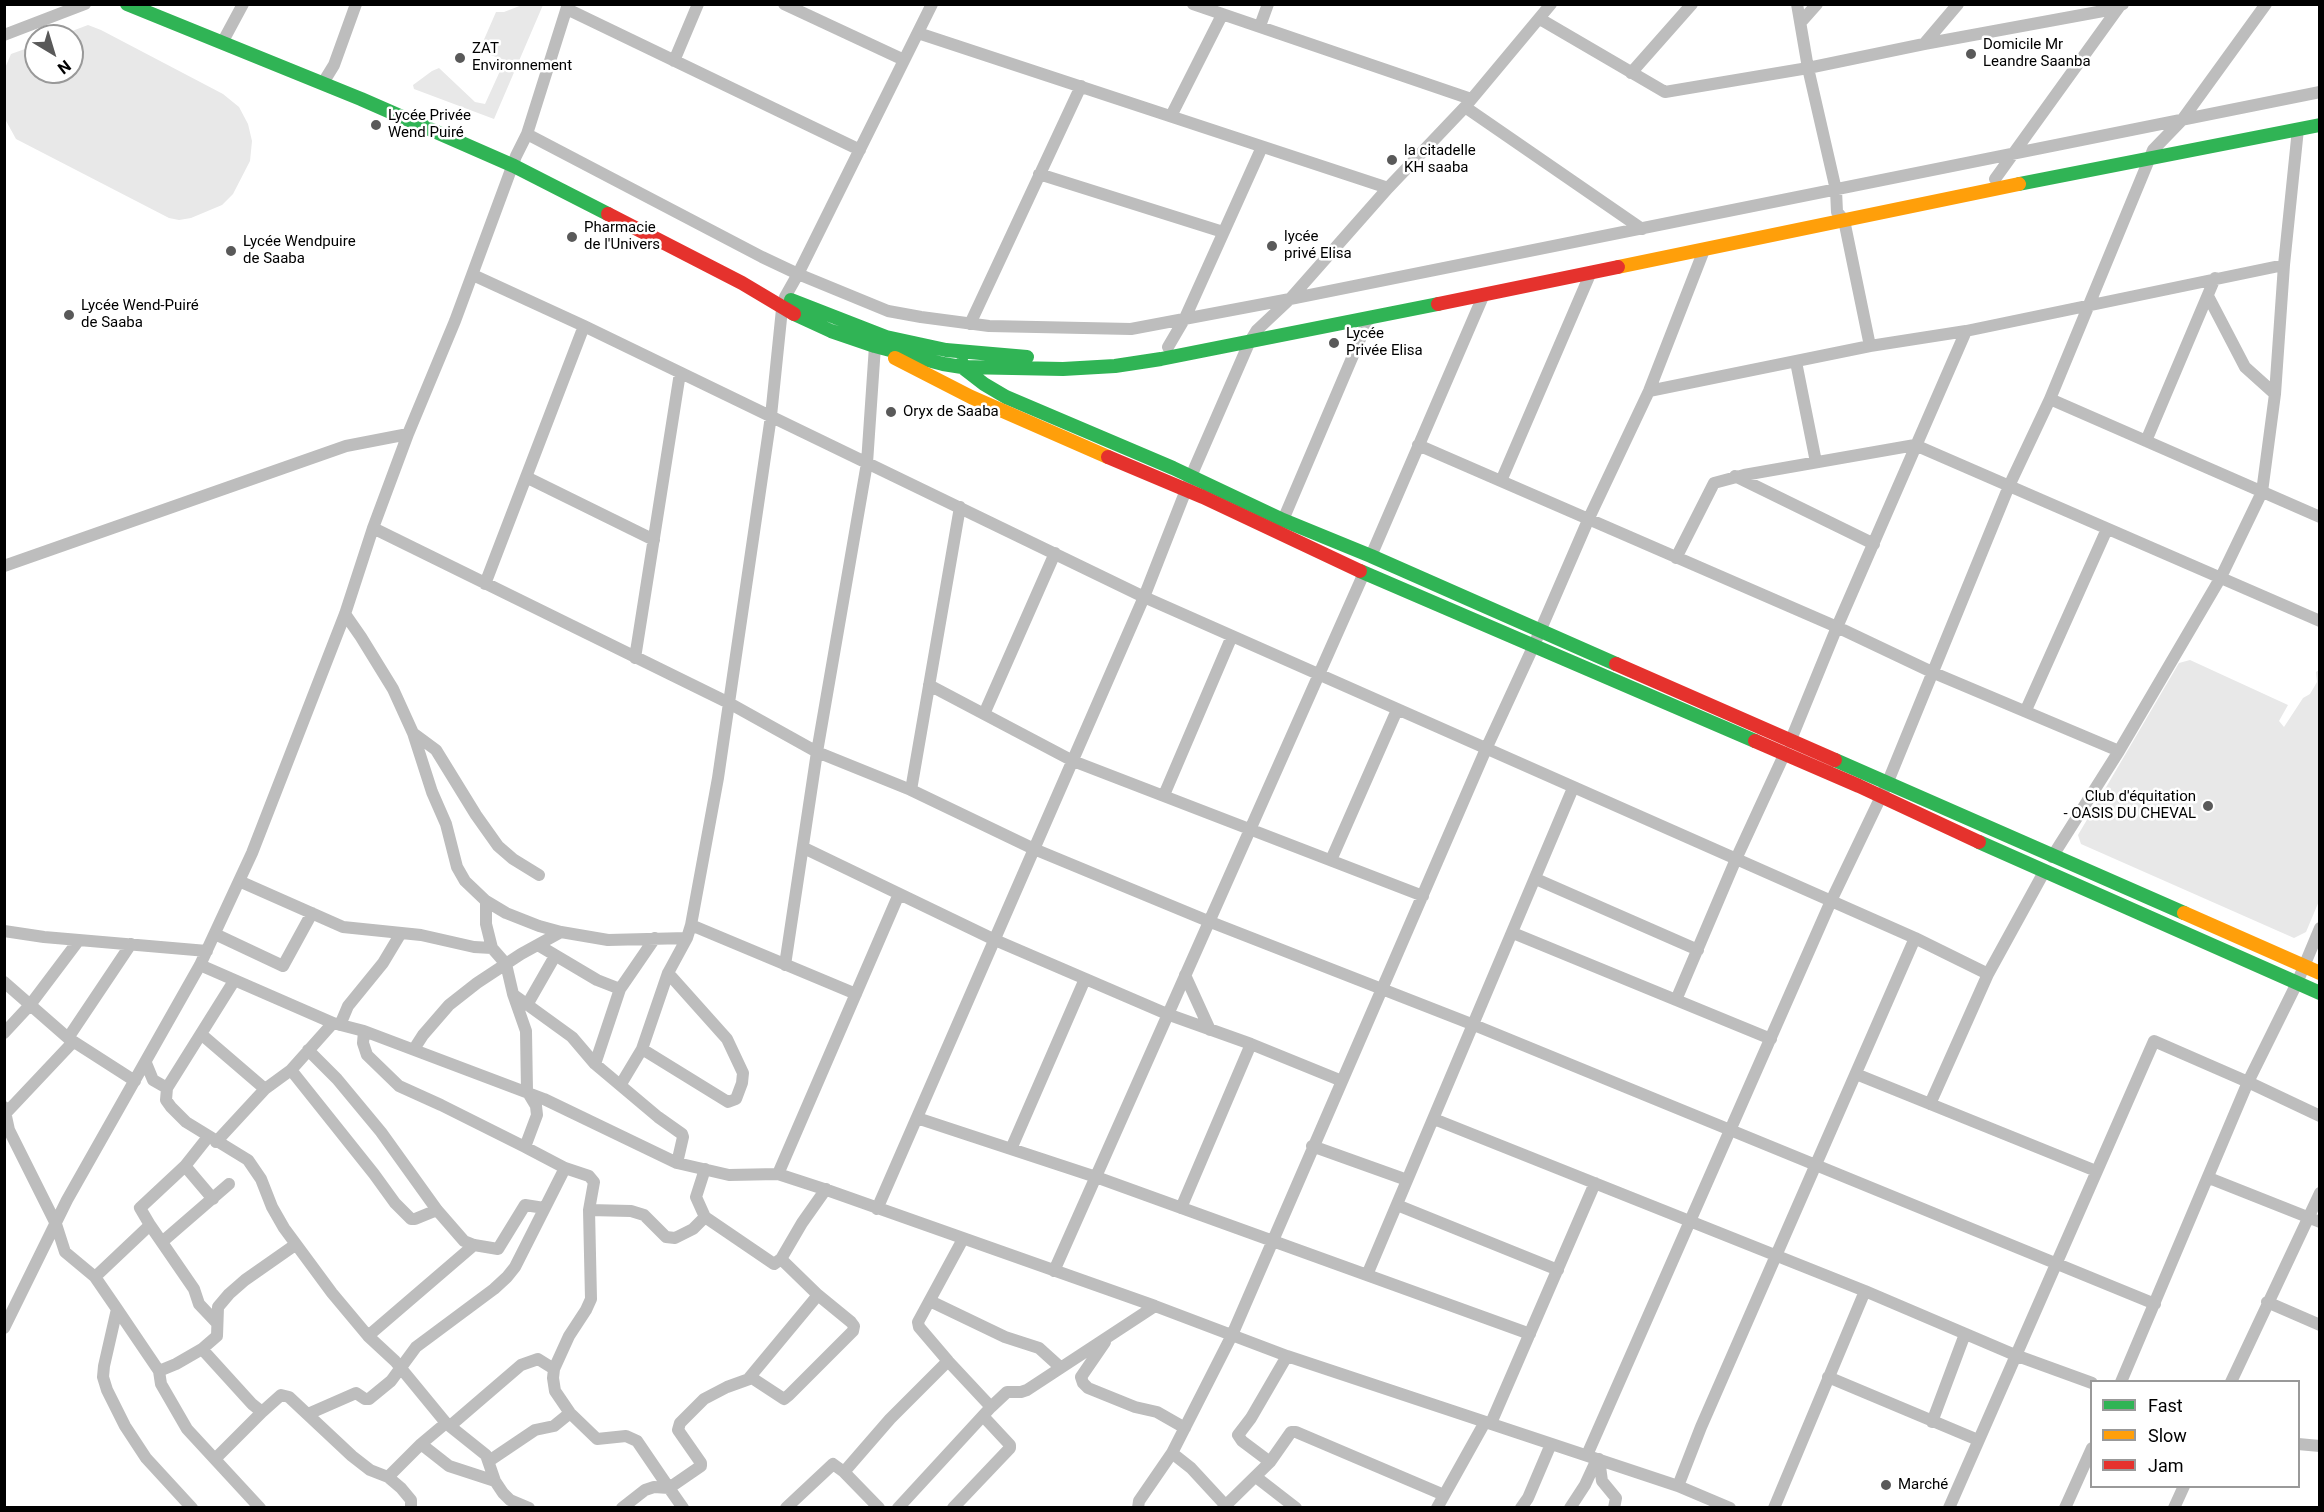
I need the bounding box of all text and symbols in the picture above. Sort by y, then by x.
north arrow [24,24,84,84]
place label: Domicile Mr Leandre Saanba [1983,36,2091,71]
place label: ZAT Environnement [472,40,572,75]
marker: Domicile Mr Leandre Saanba [1964,47,1978,61]
marker: ZAT Environnement [453,51,467,65]
text: N [54,56,74,78]
place label: Lycée Privée Wend Puiré [388,107,471,142]
marker: Lycée Privée Wend Puiré [369,118,383,132]
place label: la citadelle KH saaba [1404,142,1476,177]
marker: la citadelle KH saaba [1385,153,1399,167]
place label: Pharmacie de l'Univers [584,219,660,254]
place label: lycée privé Elisa [1284,228,1352,263]
marker: Pharmacie de l'Univers [565,230,579,244]
place label: Lycée Wendpuire de Saaba [243,233,356,268]
marker: lycée privé Elisa [1265,239,1279,253]
marker: Lycée Wendpuire de Saaba [224,244,238,258]
place label: Lycée Wend-Puiré de Saaba [81,297,199,332]
marker: Lycée Wend-Puiré de Saaba [62,308,76,322]
place label: Lycée Privée Elisa [1346,325,1423,360]
marker: Lycée Privée Elisa [1327,336,1341,350]
place label: Oryx de Saaba [903,403,999,421]
marker: Oryx de Saaba [884,405,898,419]
place label: Club d'équitation - OASIS DU CHEVAL [2063,788,2196,823]
marker: Club d'équitation - OASIS DU CHEVAL [2201,799,2215,813]
legend [2090,1380,2300,1488]
text: Fast [2148,1395,2183,1416]
text: Slow [2148,1425,2187,1446]
text: Jam [2148,1455,2184,1476]
place label: Marché [1898,1476,1948,1494]
marker: Marché [1879,1478,1893,1492]

